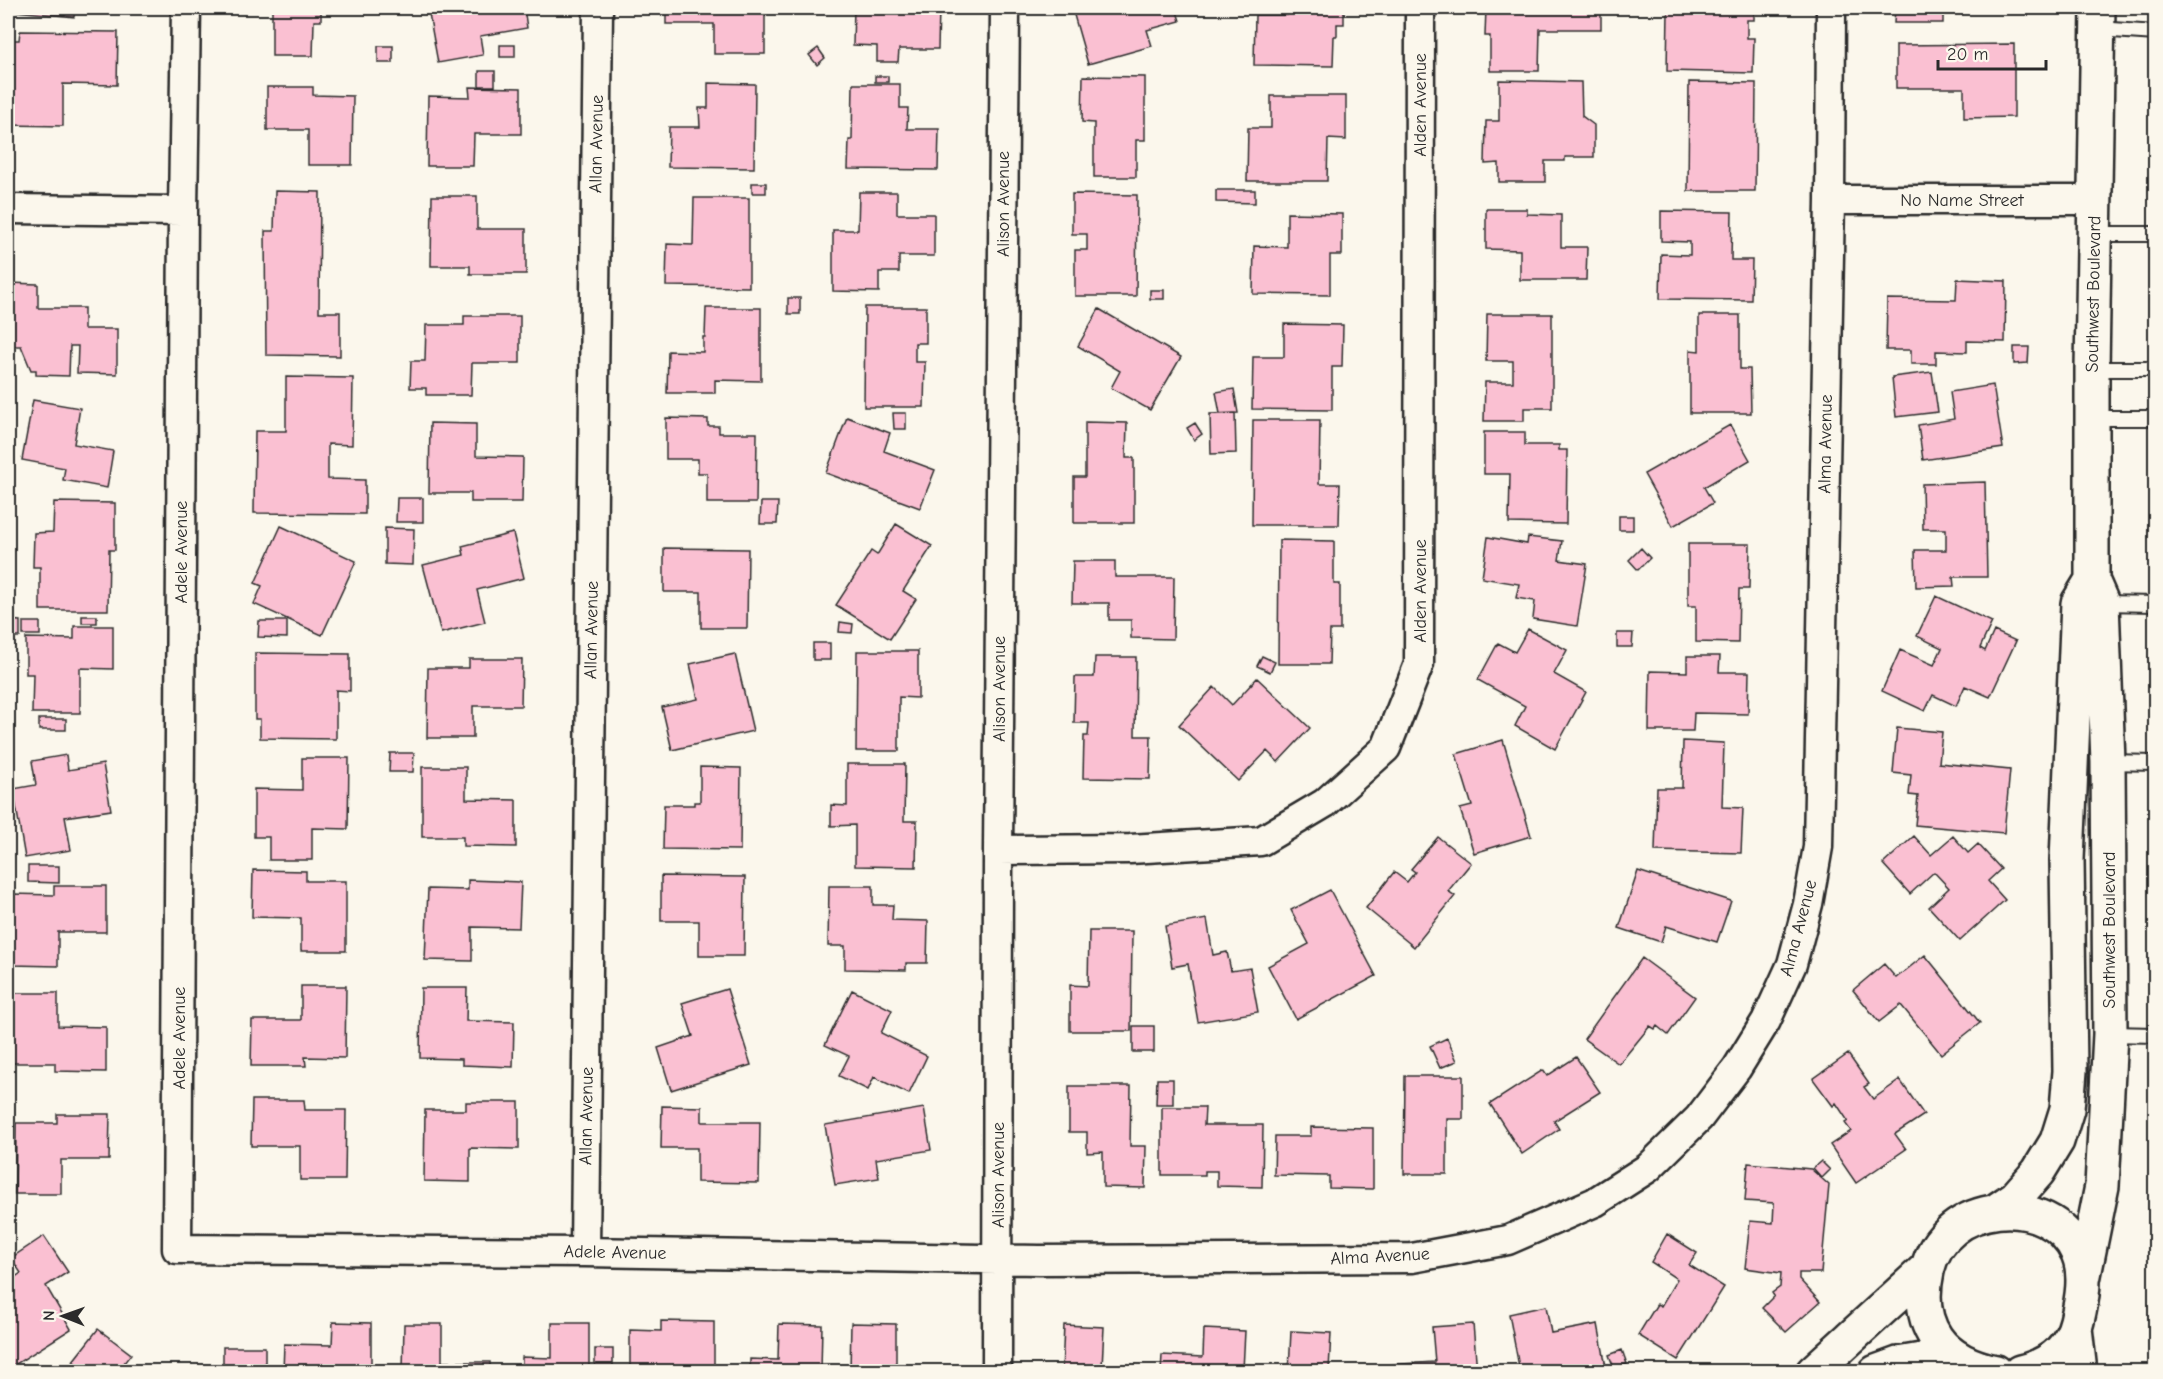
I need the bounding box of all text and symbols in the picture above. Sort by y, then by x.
scale bar [1938,33,2046,71]
text: 20 m [1947,44,1988,65]
street label: Alden Avenue [1410,53,1431,157]
street label: Allan Avenue [585,95,608,193]
street label: Alison Avenue [993,151,1014,257]
street label: No Name Street [1900,190,2025,211]
street label: Southwest Boulevard [2082,215,2105,373]
street label: Alma Avenue [1814,394,1837,494]
street label: Adele Avenue [171,501,192,603]
street label: Alden Avenue [1410,539,1431,643]
street label: Allan Avenue [580,581,603,679]
street label: Alison Avenue [989,636,1010,742]
street label: Southwest Boulevard [2099,852,2120,1009]
street label: Alma Avenue [1775,877,1821,979]
street label: Adele Avenue [169,987,190,1089]
street label: Allan Avenue [575,1067,598,1165]
street label: Alison Avenue [988,1122,1009,1228]
street label: Adele Avenue [563,1241,667,1264]
street label: Alma Avenue [1330,1243,1430,1270]
north arrow [33,1286,93,1346]
text: N [40,1310,58,1321]

